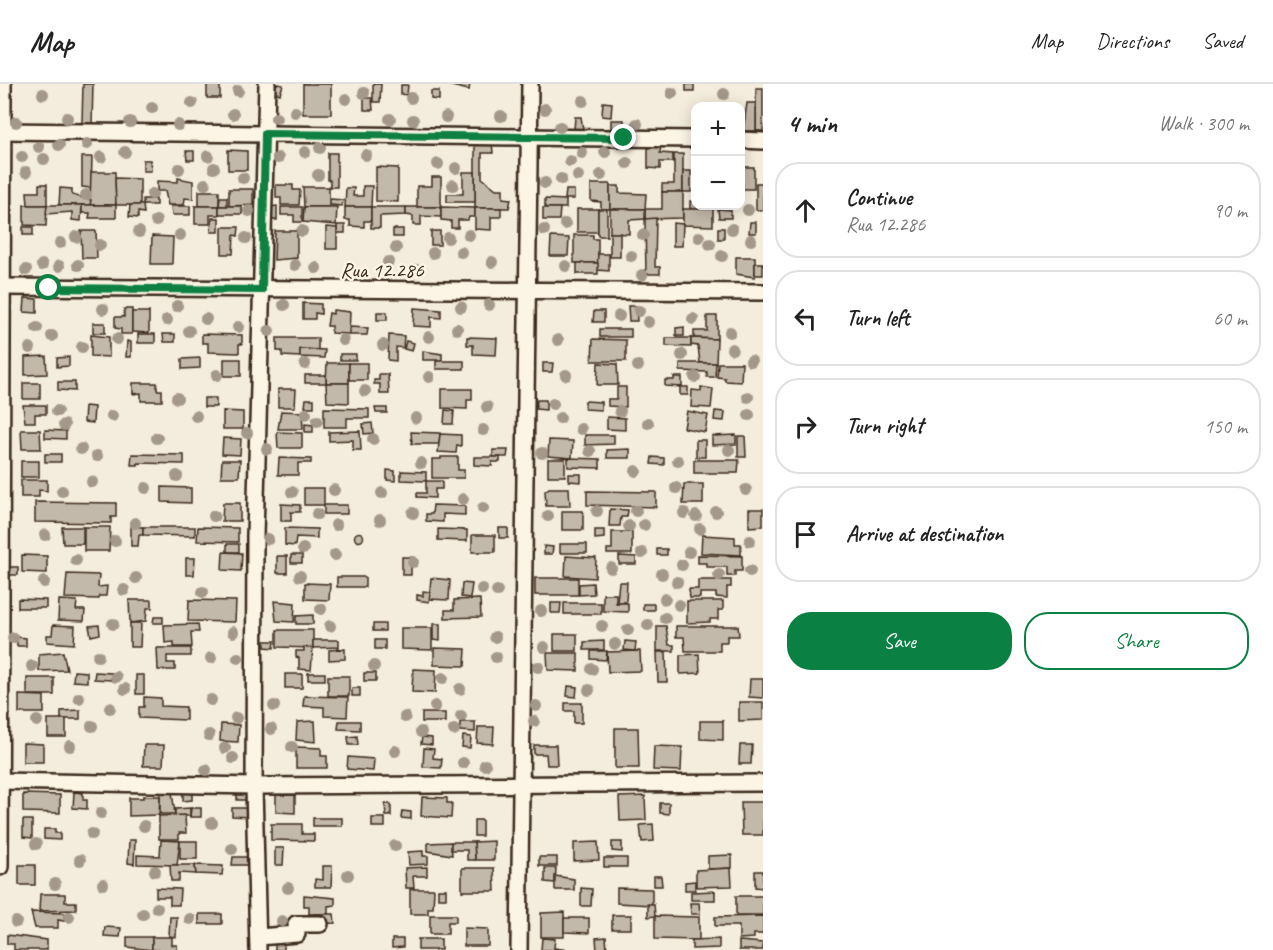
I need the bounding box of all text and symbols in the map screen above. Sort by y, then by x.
text: Map [30,24,73,59]
text: Map [1031,28,1063,54]
text: Directions [1096,28,1169,54]
text: Saved [1202,28,1243,54]
map controls [691,102,745,210]
button: + [691,102,745,156]
text: 4 min [787,107,837,140]
text: Walk · 300 m [1159,111,1249,136]
route end [610,124,636,150]
button: − [691,156,745,210]
text: Continue [846,184,912,212]
icon: ahead [789,194,822,227]
text: 90 m [1213,198,1247,223]
text: Rua 12.286 [846,212,925,237]
street label: Rua 12.286 [340,257,424,283]
route start [35,274,61,300]
icon: left [789,302,822,335]
text: Turn left [846,304,910,332]
text: 60 m [1213,306,1247,331]
icon: right [789,410,822,443]
text: Turn right [846,412,923,440]
text: 150 m [1204,414,1247,439]
icon: arrive [789,518,822,551]
text: Arrive at destination [846,520,1003,548]
button: Save [787,612,1012,670]
button: Share [1024,612,1249,670]

